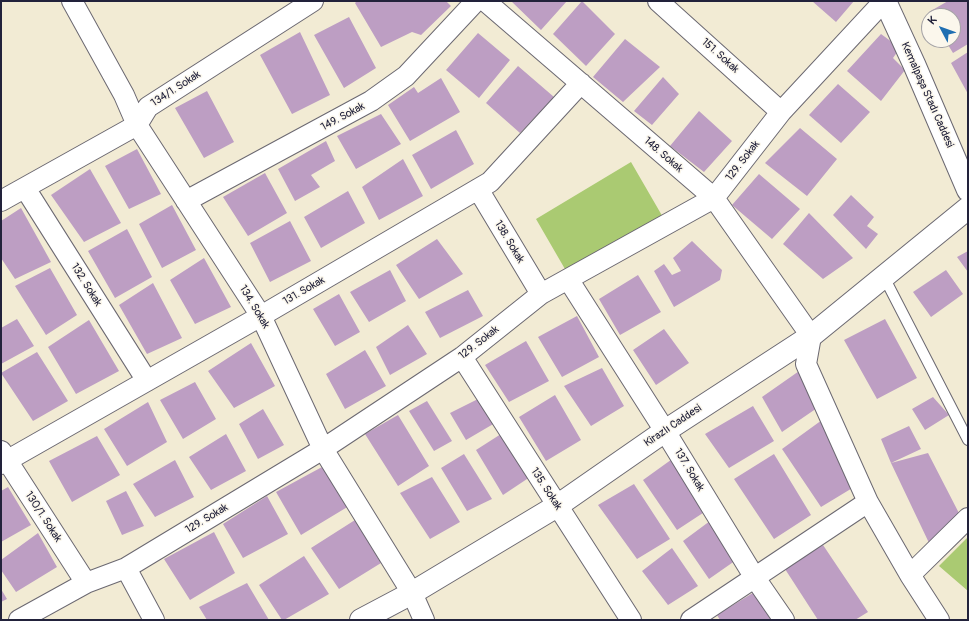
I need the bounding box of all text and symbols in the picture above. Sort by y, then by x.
north arrow [921,8,961,48]
text: K [925,14,939,27]
street label: 151. Sokak [699,36,741,76]
street label: Kemalpaşa Stadı Caddesi [898,40,956,150]
street label: 134/1. Sokak [149,68,203,110]
street label: 149. Sokak [319,100,367,134]
street label: 148. Sokak [641,134,685,176]
street label: 129. Sokak [723,138,763,184]
street label: 138. Sokak [491,218,527,266]
street label: 132. Sokak [68,261,104,309]
street label: 131. Sokak [281,274,327,308]
street label: 134. Sokak [236,283,272,331]
street label: 129. Sokak [456,323,502,363]
street label: Kirazlı Caddesi [642,402,704,450]
street label: 137. Sokak [671,446,707,494]
street label: 135. Sokak [527,465,565,513]
street label: 130/1. Sokak [22,489,64,545]
street label: 129. Sokak [183,501,231,537]

